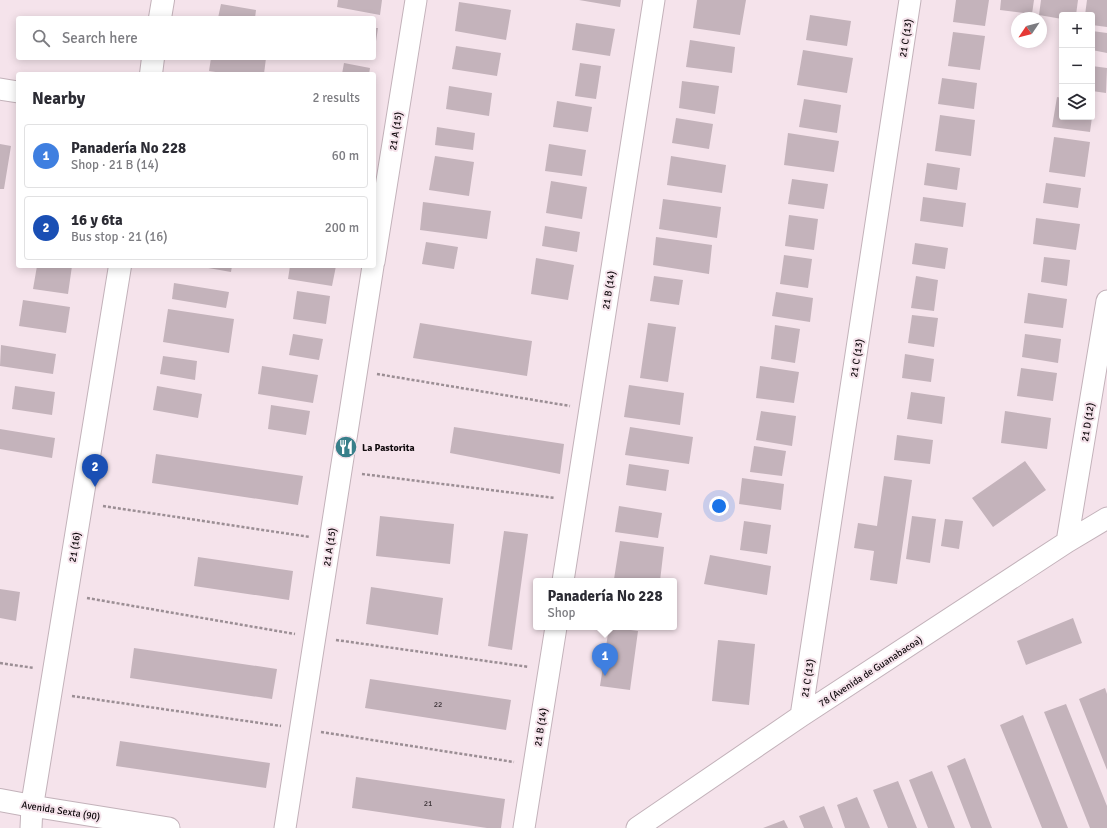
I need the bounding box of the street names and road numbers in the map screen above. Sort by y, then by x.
street label: 21 C (13) [897,18,915,58]
street label: 21 A (15) [387,111,405,151]
street label: 21 B (14) [600,270,618,310]
street label: 21 C (13) [848,338,866,378]
street label: 21 D (12) [1079,402,1097,442]
street label: 21 A (15) [321,527,339,567]
street label: 21 (16) [67,531,83,563]
street label: 78 (Avenida de Guanabacoa) [817,634,925,710]
street label: 21 C (13) [799,658,817,698]
street label: 21 B (14) [532,707,550,747]
street label: Avenida Sexta (90) [21,799,101,823]

